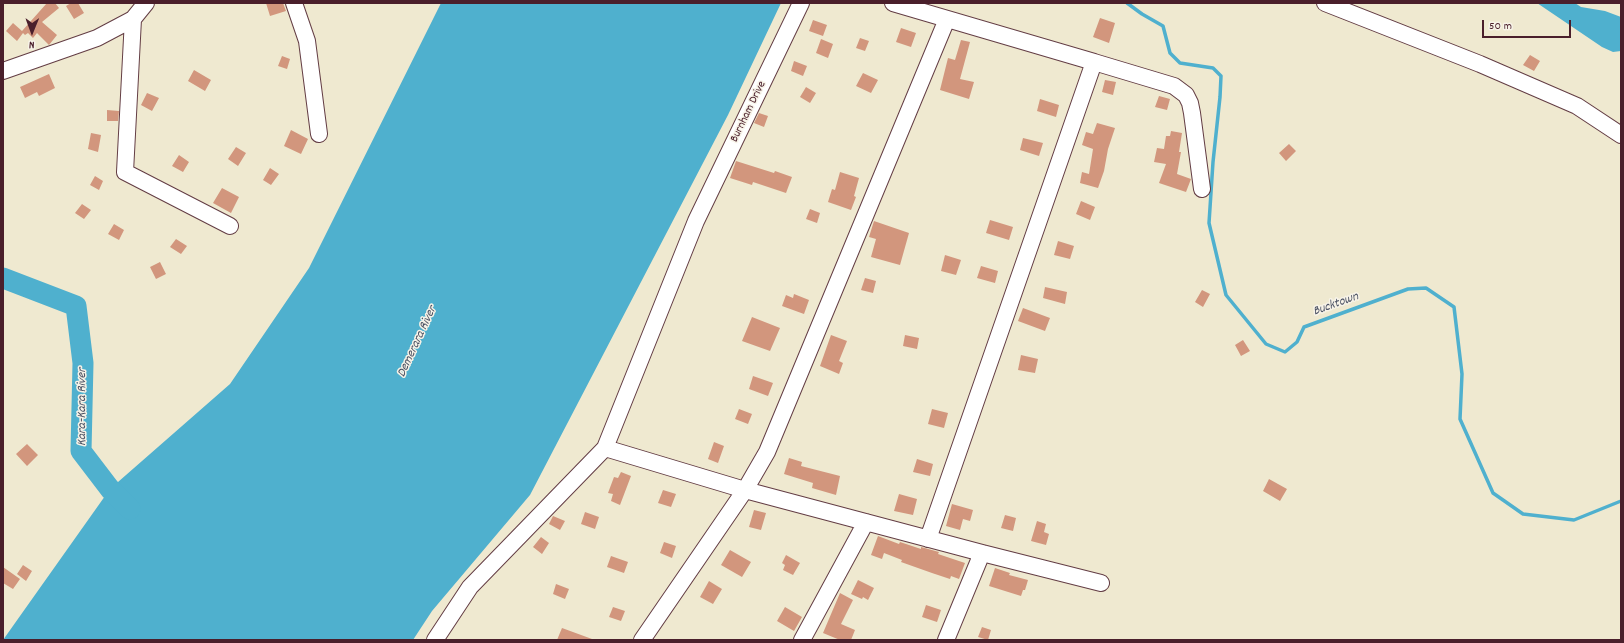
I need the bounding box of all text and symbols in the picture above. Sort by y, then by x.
north arrow [12,12,52,52]
scale bar [1484,12,1573,38]
text: 50 m [1489,18,1512,35]
text: N [29,36,35,52]
street label: Burnham Drive [728,79,770,145]
water label: Bucktown [1311,290,1361,320]
water label: Demerara River [395,304,441,380]
water label: Kara-Kara River [75,368,91,446]

